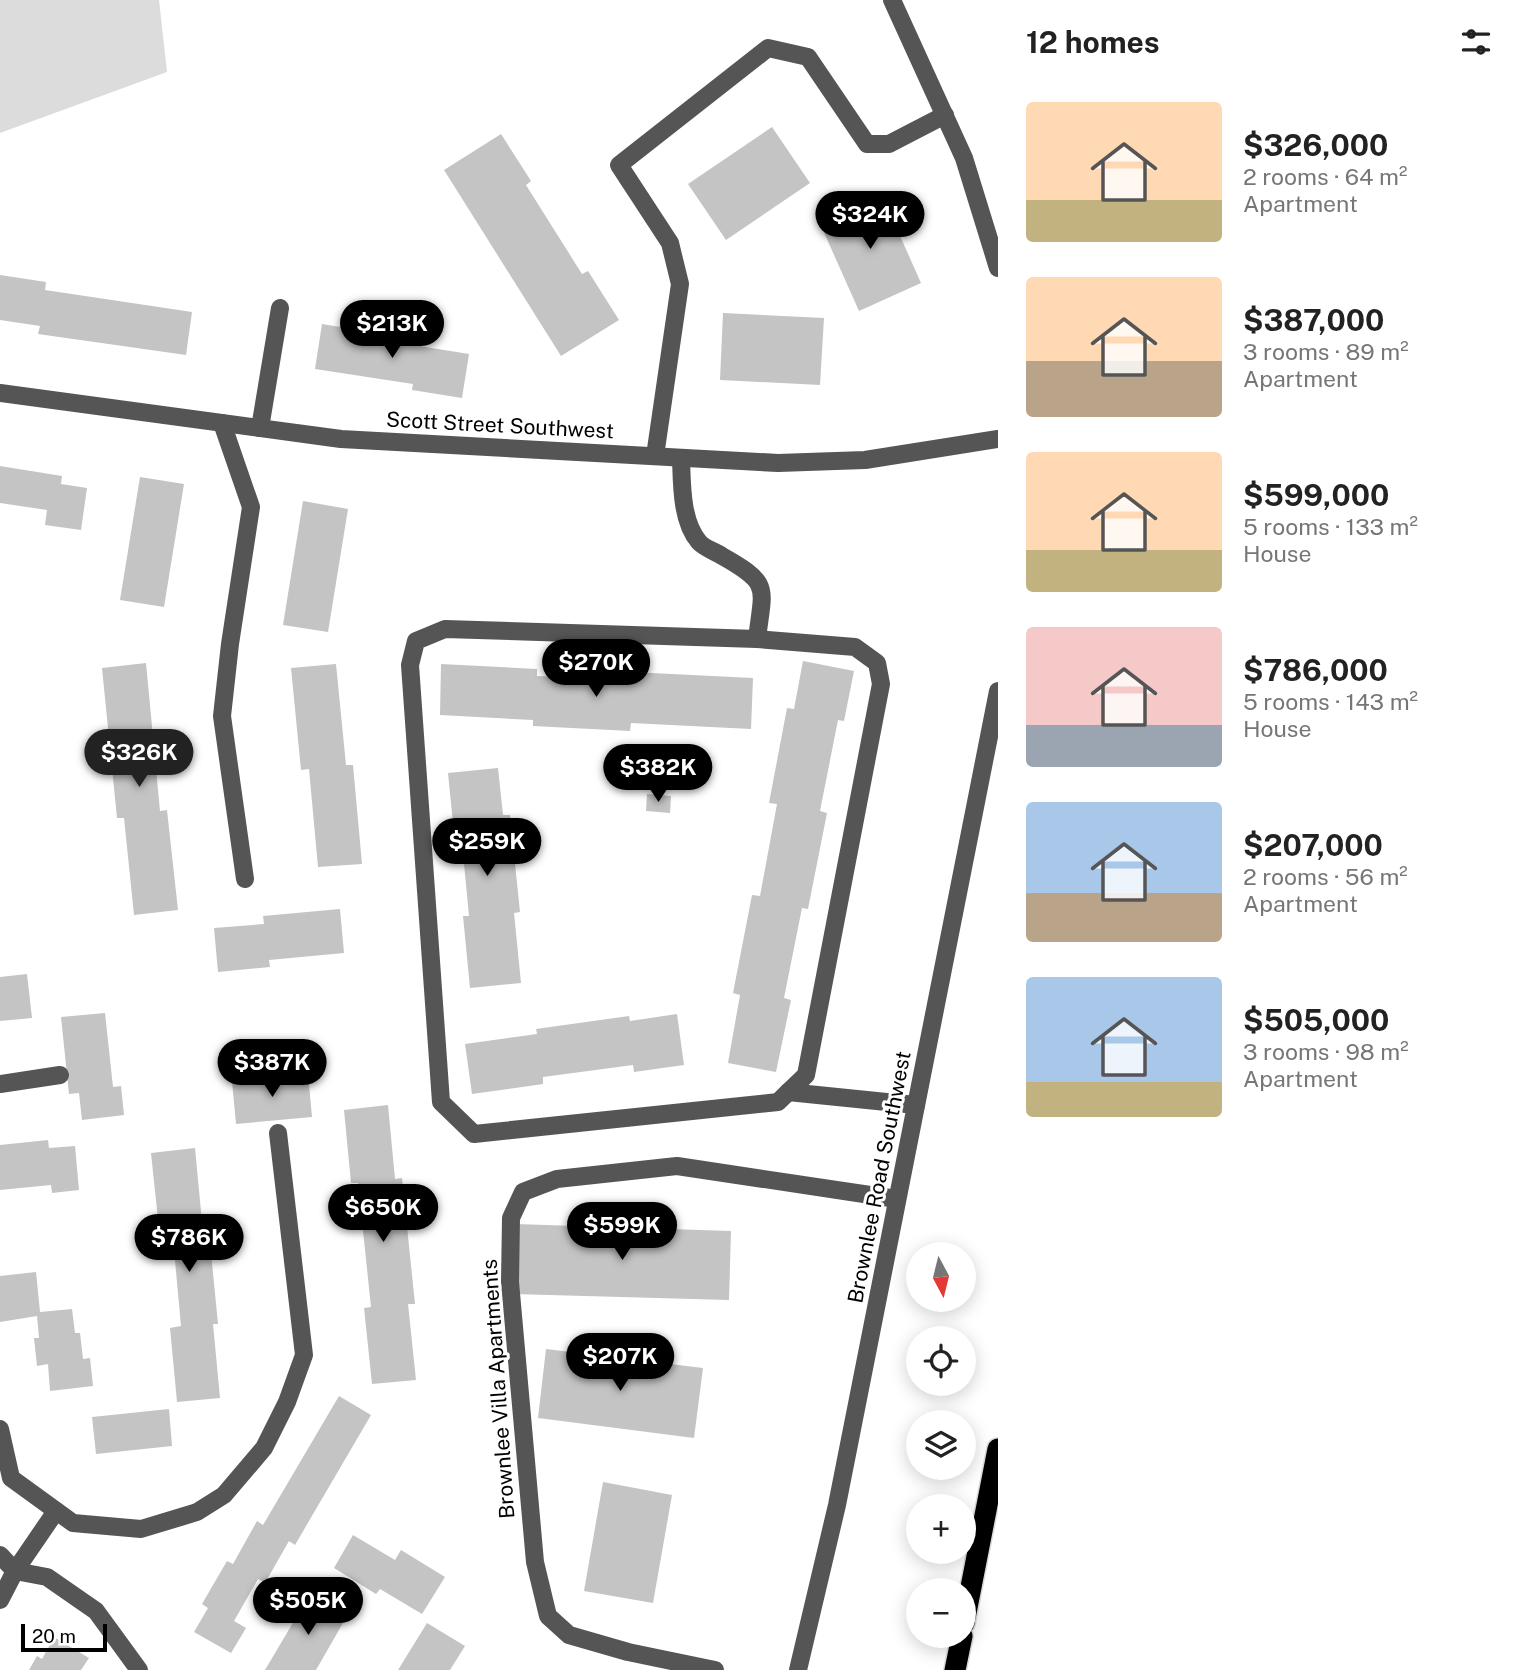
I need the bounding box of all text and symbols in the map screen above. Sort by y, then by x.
icon: filters [1457,23,1495,61]
text: 12 homes [1026,24,1160,60]
text: $326,000 [1243,127,1388,163]
icon: home [1082,130,1166,214]
text: 2 rooms · 64 m² [1243,163,1407,190]
text: Apartment [1243,190,1358,217]
pin: $324K [821,191,919,251]
text: $324K [831,200,909,227]
pin: $213K [343,300,441,360]
text: $387,000 [1243,302,1384,338]
icon: home [1082,305,1166,389]
text: $213K [356,309,428,336]
text: 3 rooms · 89 m² [1243,338,1409,365]
text: Apartment [1243,365,1358,392]
street label: Scott Street Southwest [385,407,615,443]
text: $599,000 [1243,477,1389,513]
icon: home [1082,480,1166,564]
text: 5 rooms · 133 m² [1243,513,1418,540]
text: House [1243,540,1311,567]
pin: $270K [547,640,645,699]
text: $270K [558,648,634,675]
text: $786,000 [1243,652,1388,688]
icon: home [1082,655,1166,739]
text: 5 rooms · 143 m² [1243,688,1418,715]
text: House [1243,715,1311,742]
pin: $326K [90,730,188,789]
text: $326K [100,738,178,765]
pin: $382K [609,744,707,804]
text: $382K [619,753,697,780]
pin: $259K [438,818,536,878]
text: $259K [448,827,526,854]
text: $207,000 [1243,827,1383,863]
icon: home [1082,830,1166,914]
text: 2 rooms · 56 m² [1243,863,1408,890]
text: Apartment [1243,890,1358,917]
text: $505,000 [1243,1002,1389,1038]
icon: home [1082,1005,1166,1089]
text: 3 rooms · 98 m² [1243,1038,1409,1065]
pin: $387K [223,1040,321,1099]
text: $387K [234,1048,310,1075]
street label: Brownlee Road Southwest [842,1049,916,1305]
text: Apartment [1243,1065,1358,1092]
pin: $650K [334,1184,432,1244]
text: $650K [344,1193,422,1220]
pin: $599K [573,1202,671,1262]
text: $599K [583,1211,661,1238]
pin: $786K [140,1214,238,1274]
text: $786K [151,1223,227,1250]
north arrow [906,1242,976,1312]
map controls [906,1242,976,1648]
street label: Brownlee Villa Apartments [476,1258,520,1520]
button: locate [906,1326,976,1396]
pin: $207K [571,1334,669,1393]
text: $207K [582,1342,658,1369]
button: layers [906,1410,976,1480]
button: + [906,1494,976,1564]
pin: $505K [259,1578,357,1637]
button: − [906,1578,976,1648]
text: $505K [269,1586,347,1613]
scale bar [21,1621,107,1653]
text: 20 m [32,1625,76,1647]

